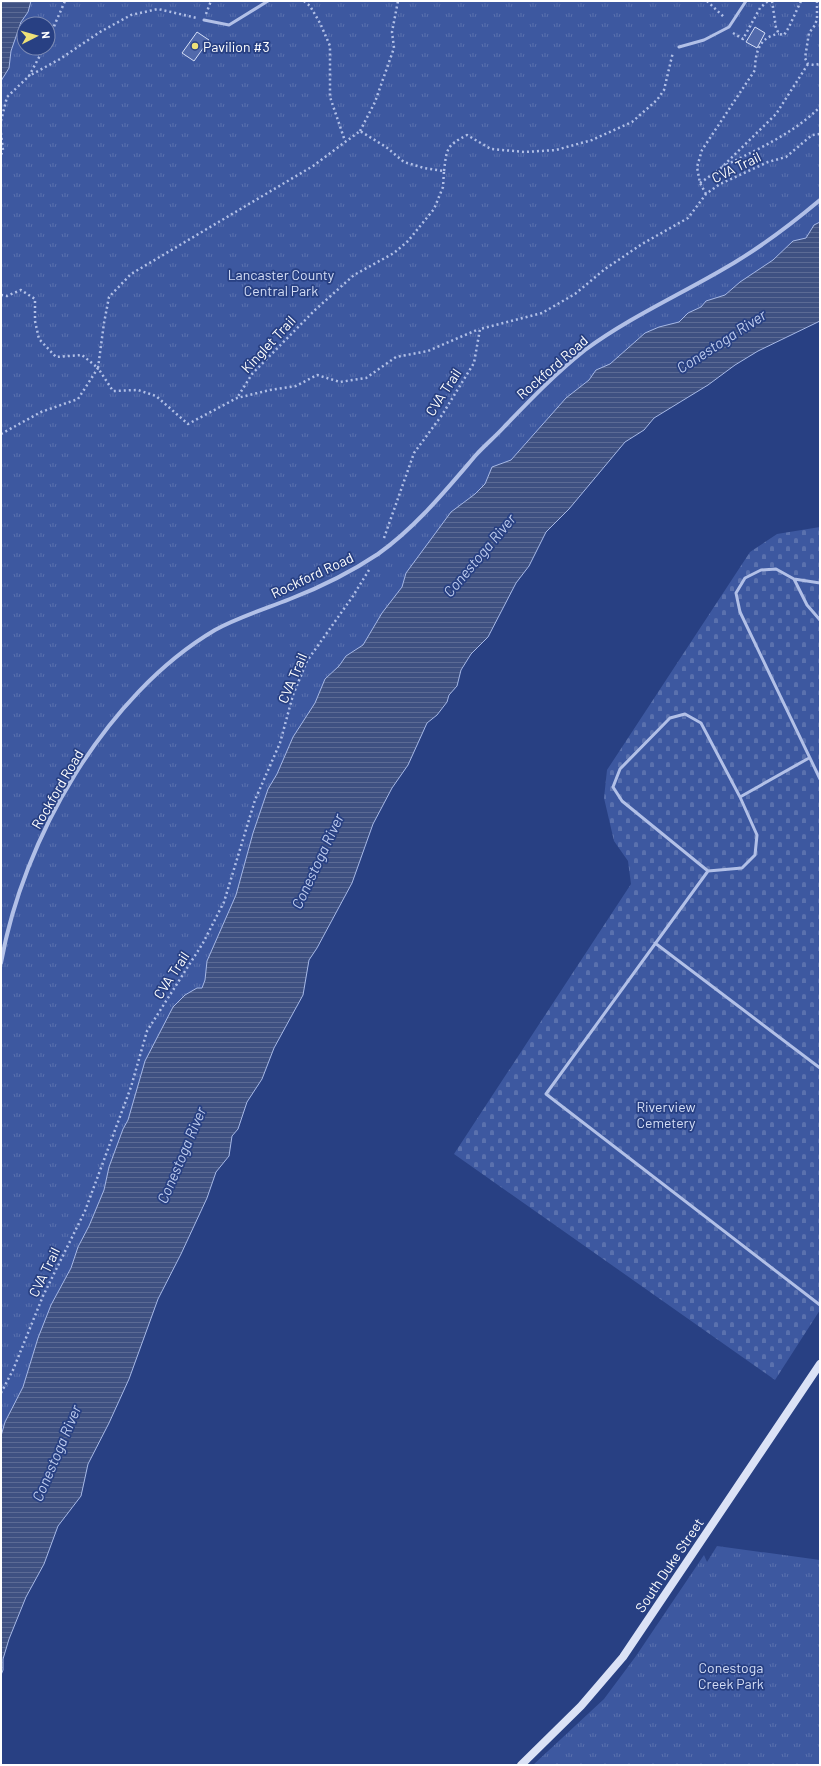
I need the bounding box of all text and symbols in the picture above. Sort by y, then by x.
north arrow [16,16,56,56]
text: N [40,31,53,39]
place label: Pavilion #3 [203,38,270,55]
marker: Pavilion #3 [190,41,200,51]
street label: CVA Trail [709,148,763,186]
park label: Lancaster County Central Park [228,266,335,299]
water label: Conestoga River [673,305,770,377]
street label: Kinglet Trail [237,312,299,376]
street label: Rockford Road [513,331,591,403]
street label: CVA Trail [421,365,465,419]
water label: Conestoga River [439,509,519,600]
street label: Rockford Road [268,549,356,601]
street label: CVA Trail [274,650,310,706]
street label: Rockford Road [27,746,87,832]
water label: Conestoga River [287,810,347,912]
street label: CVA Trail [149,948,193,1002]
park label: Riverview Cemetery [636,1098,696,1131]
water label: Conestoga River [153,1103,210,1206]
street label: CVA Trail [25,1245,63,1299]
water label: Conestoga River [28,1401,85,1504]
street label: South Duke Street [631,1515,707,1615]
park label: Conestoga Creek Park [698,1659,764,1692]

